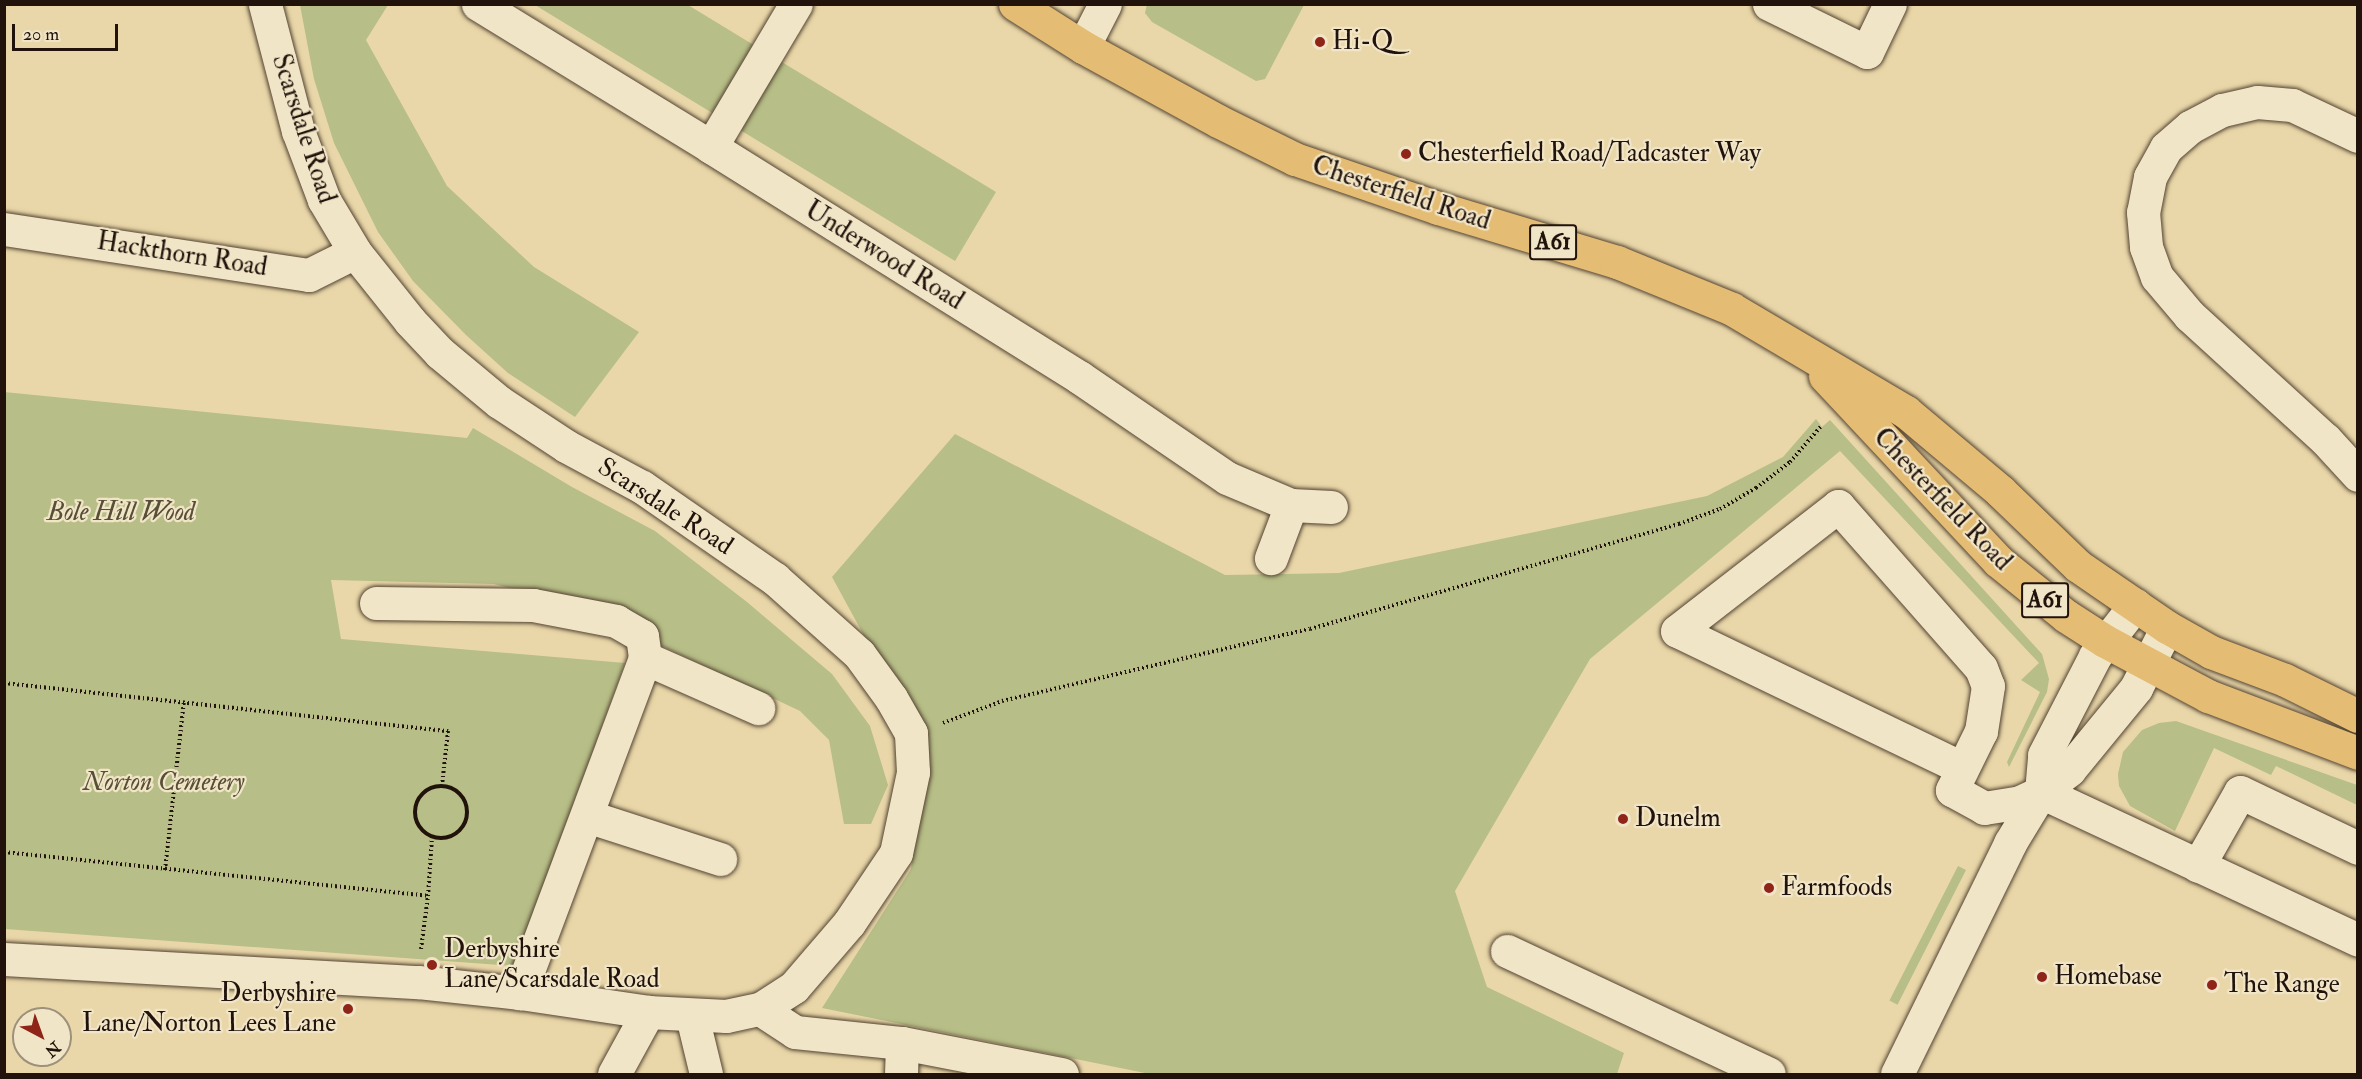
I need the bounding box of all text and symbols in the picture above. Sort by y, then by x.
scale bar [15,12,122,50]
text: 20 m [23,23,59,46]
place label: Hi-Q [1332,26,1393,58]
marker: Hi-Q [1313,35,1327,49]
street label: Scarsdale Road [264,50,342,208]
place label: Chesterfield Road/Tadcaster Way [1418,138,1761,170]
marker: Chesterfield Road/Tadcaster Way [1399,147,1413,161]
street label: Chesterfield Road [1308,150,1494,238]
street label: Underwood Road [799,195,969,317]
road number: A61 [1529,221,1577,263]
street label: Hackthorn Road [95,226,269,284]
street label: Chesterfield Road [1866,422,2018,578]
street label: Scarsdale Road [592,452,738,562]
park label: Bole Hill Wood [47,497,195,529]
road number: A61 [2021,579,2069,621]
park label: Norton Cemetery [83,767,245,799]
place label: Dunelm [1635,803,1721,835]
marker: Dunelm [1616,812,1630,826]
place label: Farmfoods [1781,872,1892,904]
marker: Farmfoods [1762,881,1776,895]
place label: Derbyshire Lane/Scarsdale Road [444,934,660,996]
marker: Derbyshire Lane/Scarsdale Road [425,958,439,972]
place label: Homebase [2054,961,2162,993]
place label: The Range [2224,969,2340,1001]
marker: Homebase [2035,970,2049,984]
place label: Derbyshire Lane/Norton Lees Lane [82,978,336,1040]
marker: The Range [2205,978,2219,992]
marker: Derbyshire Lane/Norton Lees Lane [341,1002,355,1016]
north arrow [12,1007,72,1067]
text: N [41,1037,64,1061]

